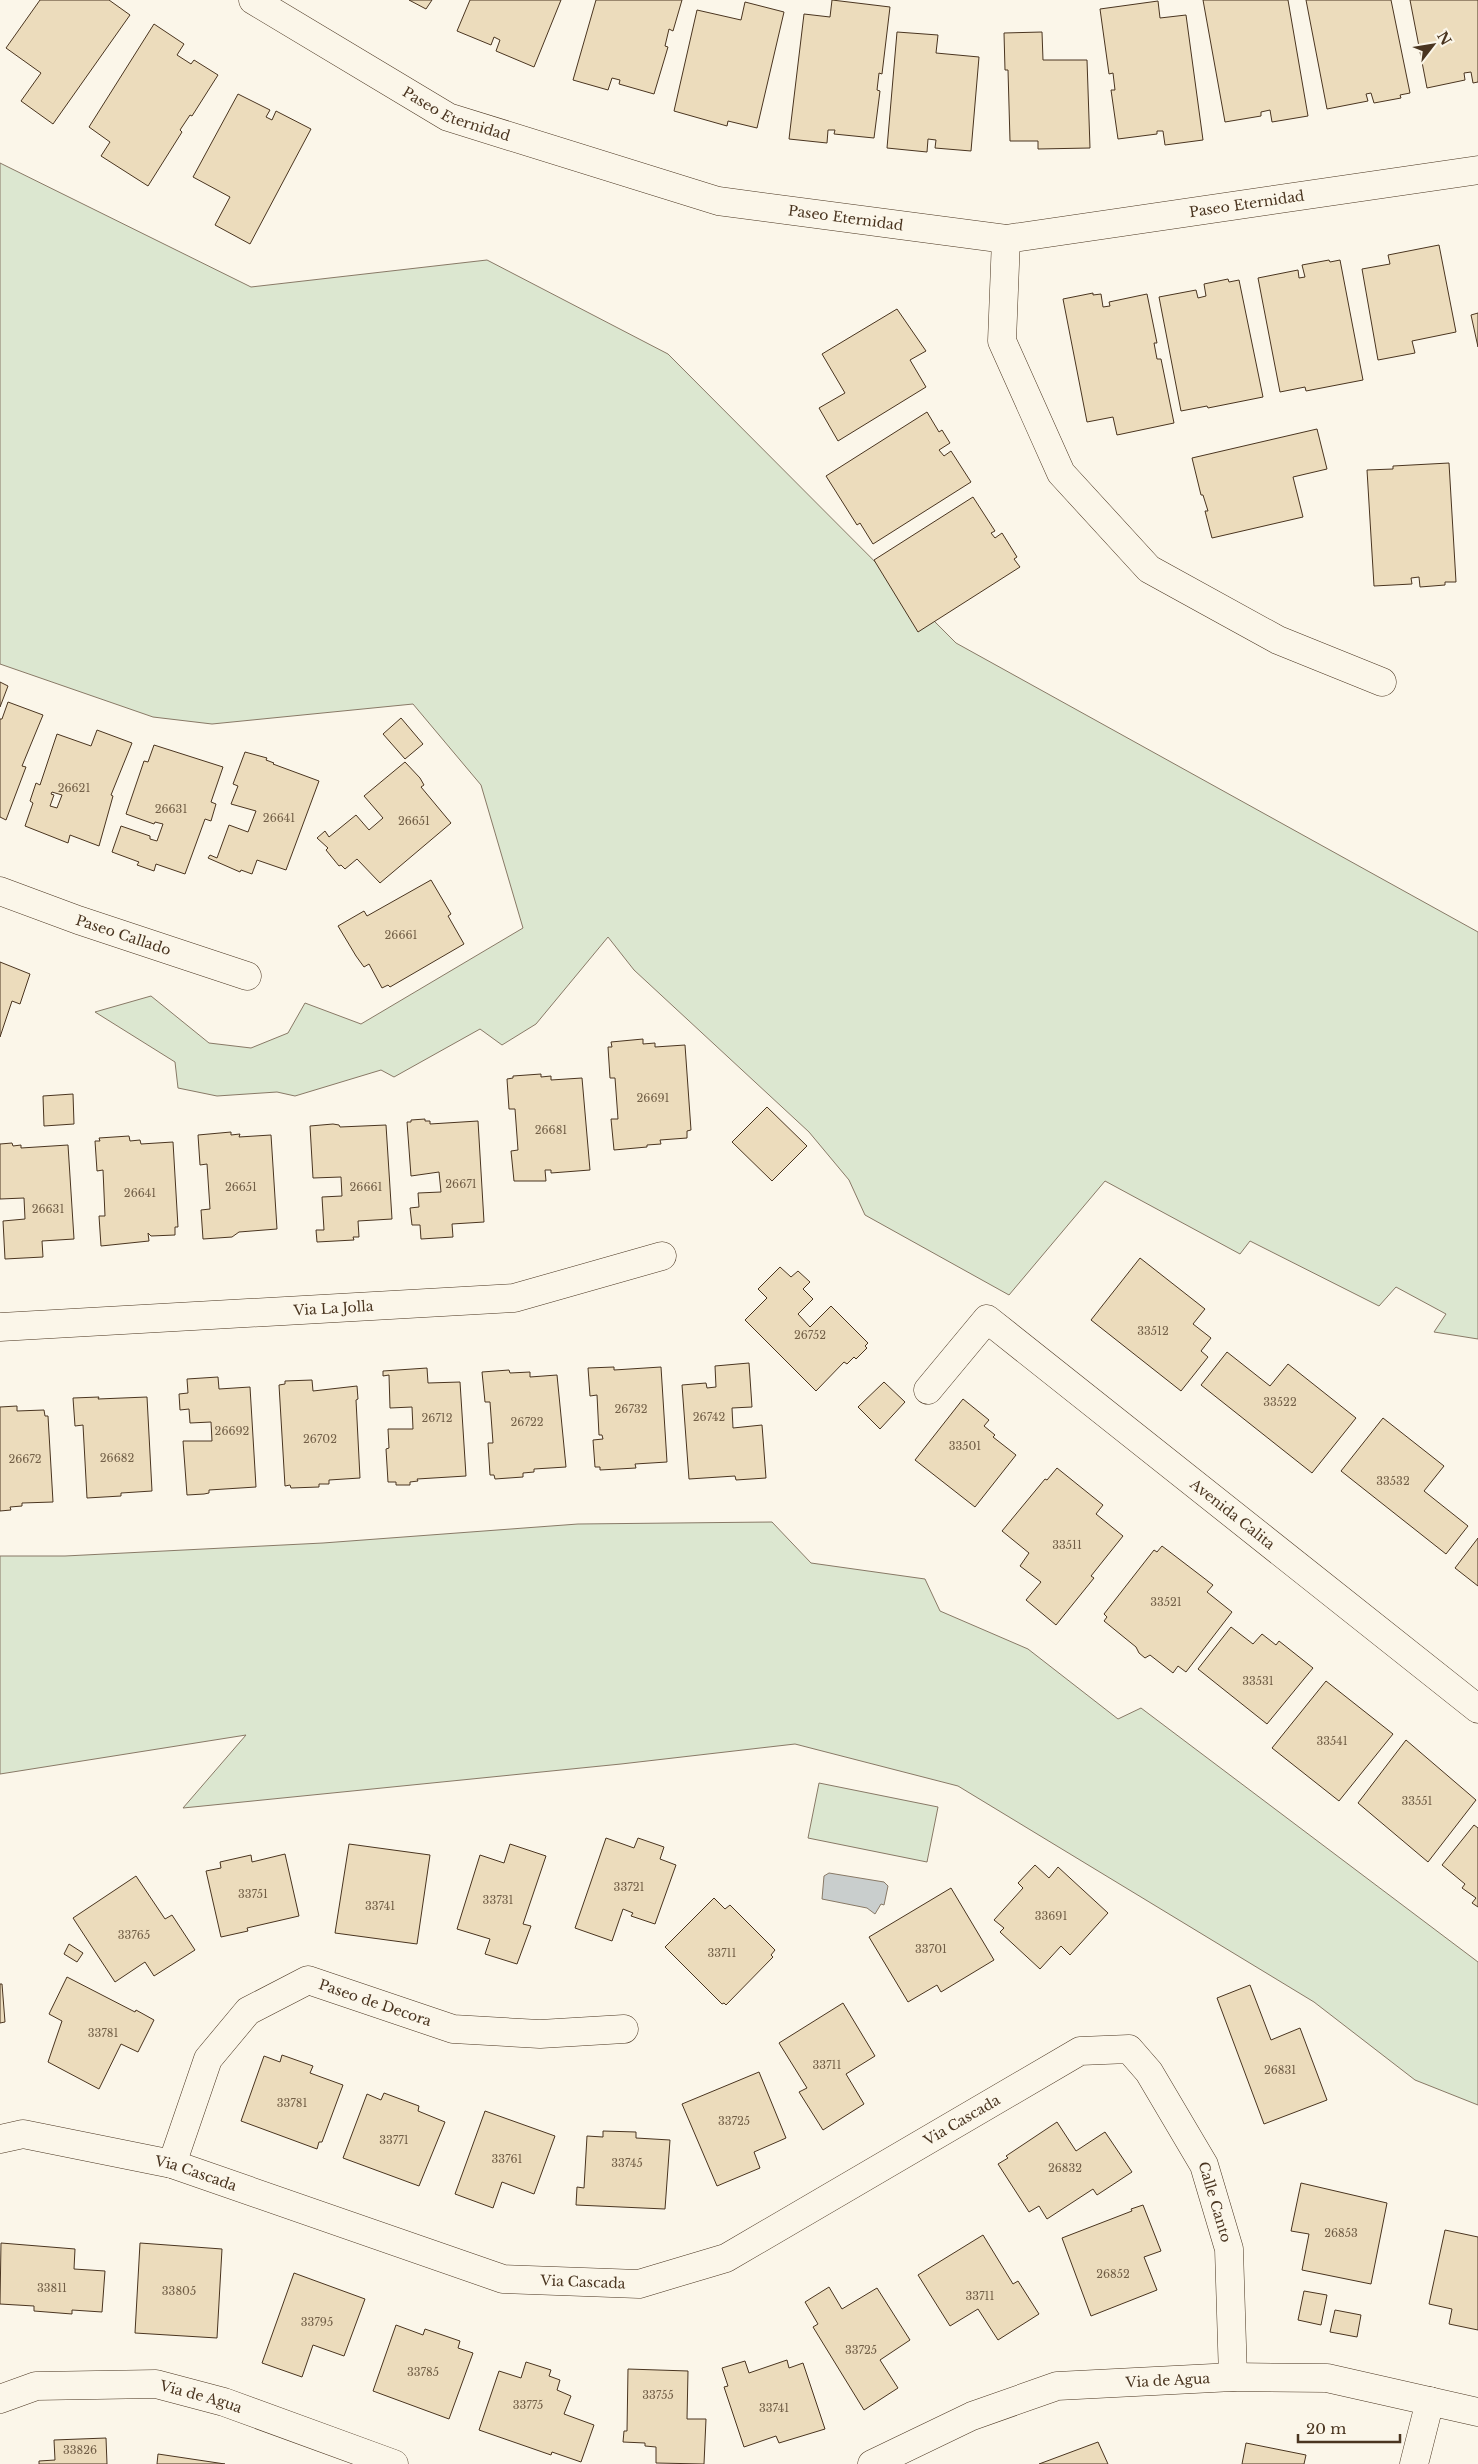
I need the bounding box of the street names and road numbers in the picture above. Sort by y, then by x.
street label: Paseo Eternidad [399,83,513,145]
street label: Paseo Eternidad [1188,186,1306,221]
street label: Paseo Eternidad [787,201,905,234]
street label: Paseo Callado [73,911,173,959]
street label: Via La Jolla [292,1297,374,1319]
street label: Avenida Calita [1186,1474,1279,1553]
street label: Paseo de Decora [317,1975,434,2030]
street label: Via Cascada [920,2091,1003,2150]
street label: Via Cascada [152,2152,239,2195]
street label: Calle Canto [1194,2159,1235,2244]
street label: Via Cascada [539,2271,626,2293]
street label: Via de Agua [1124,2369,1211,2392]
street label: Via de Agua [157,2376,245,2417]

